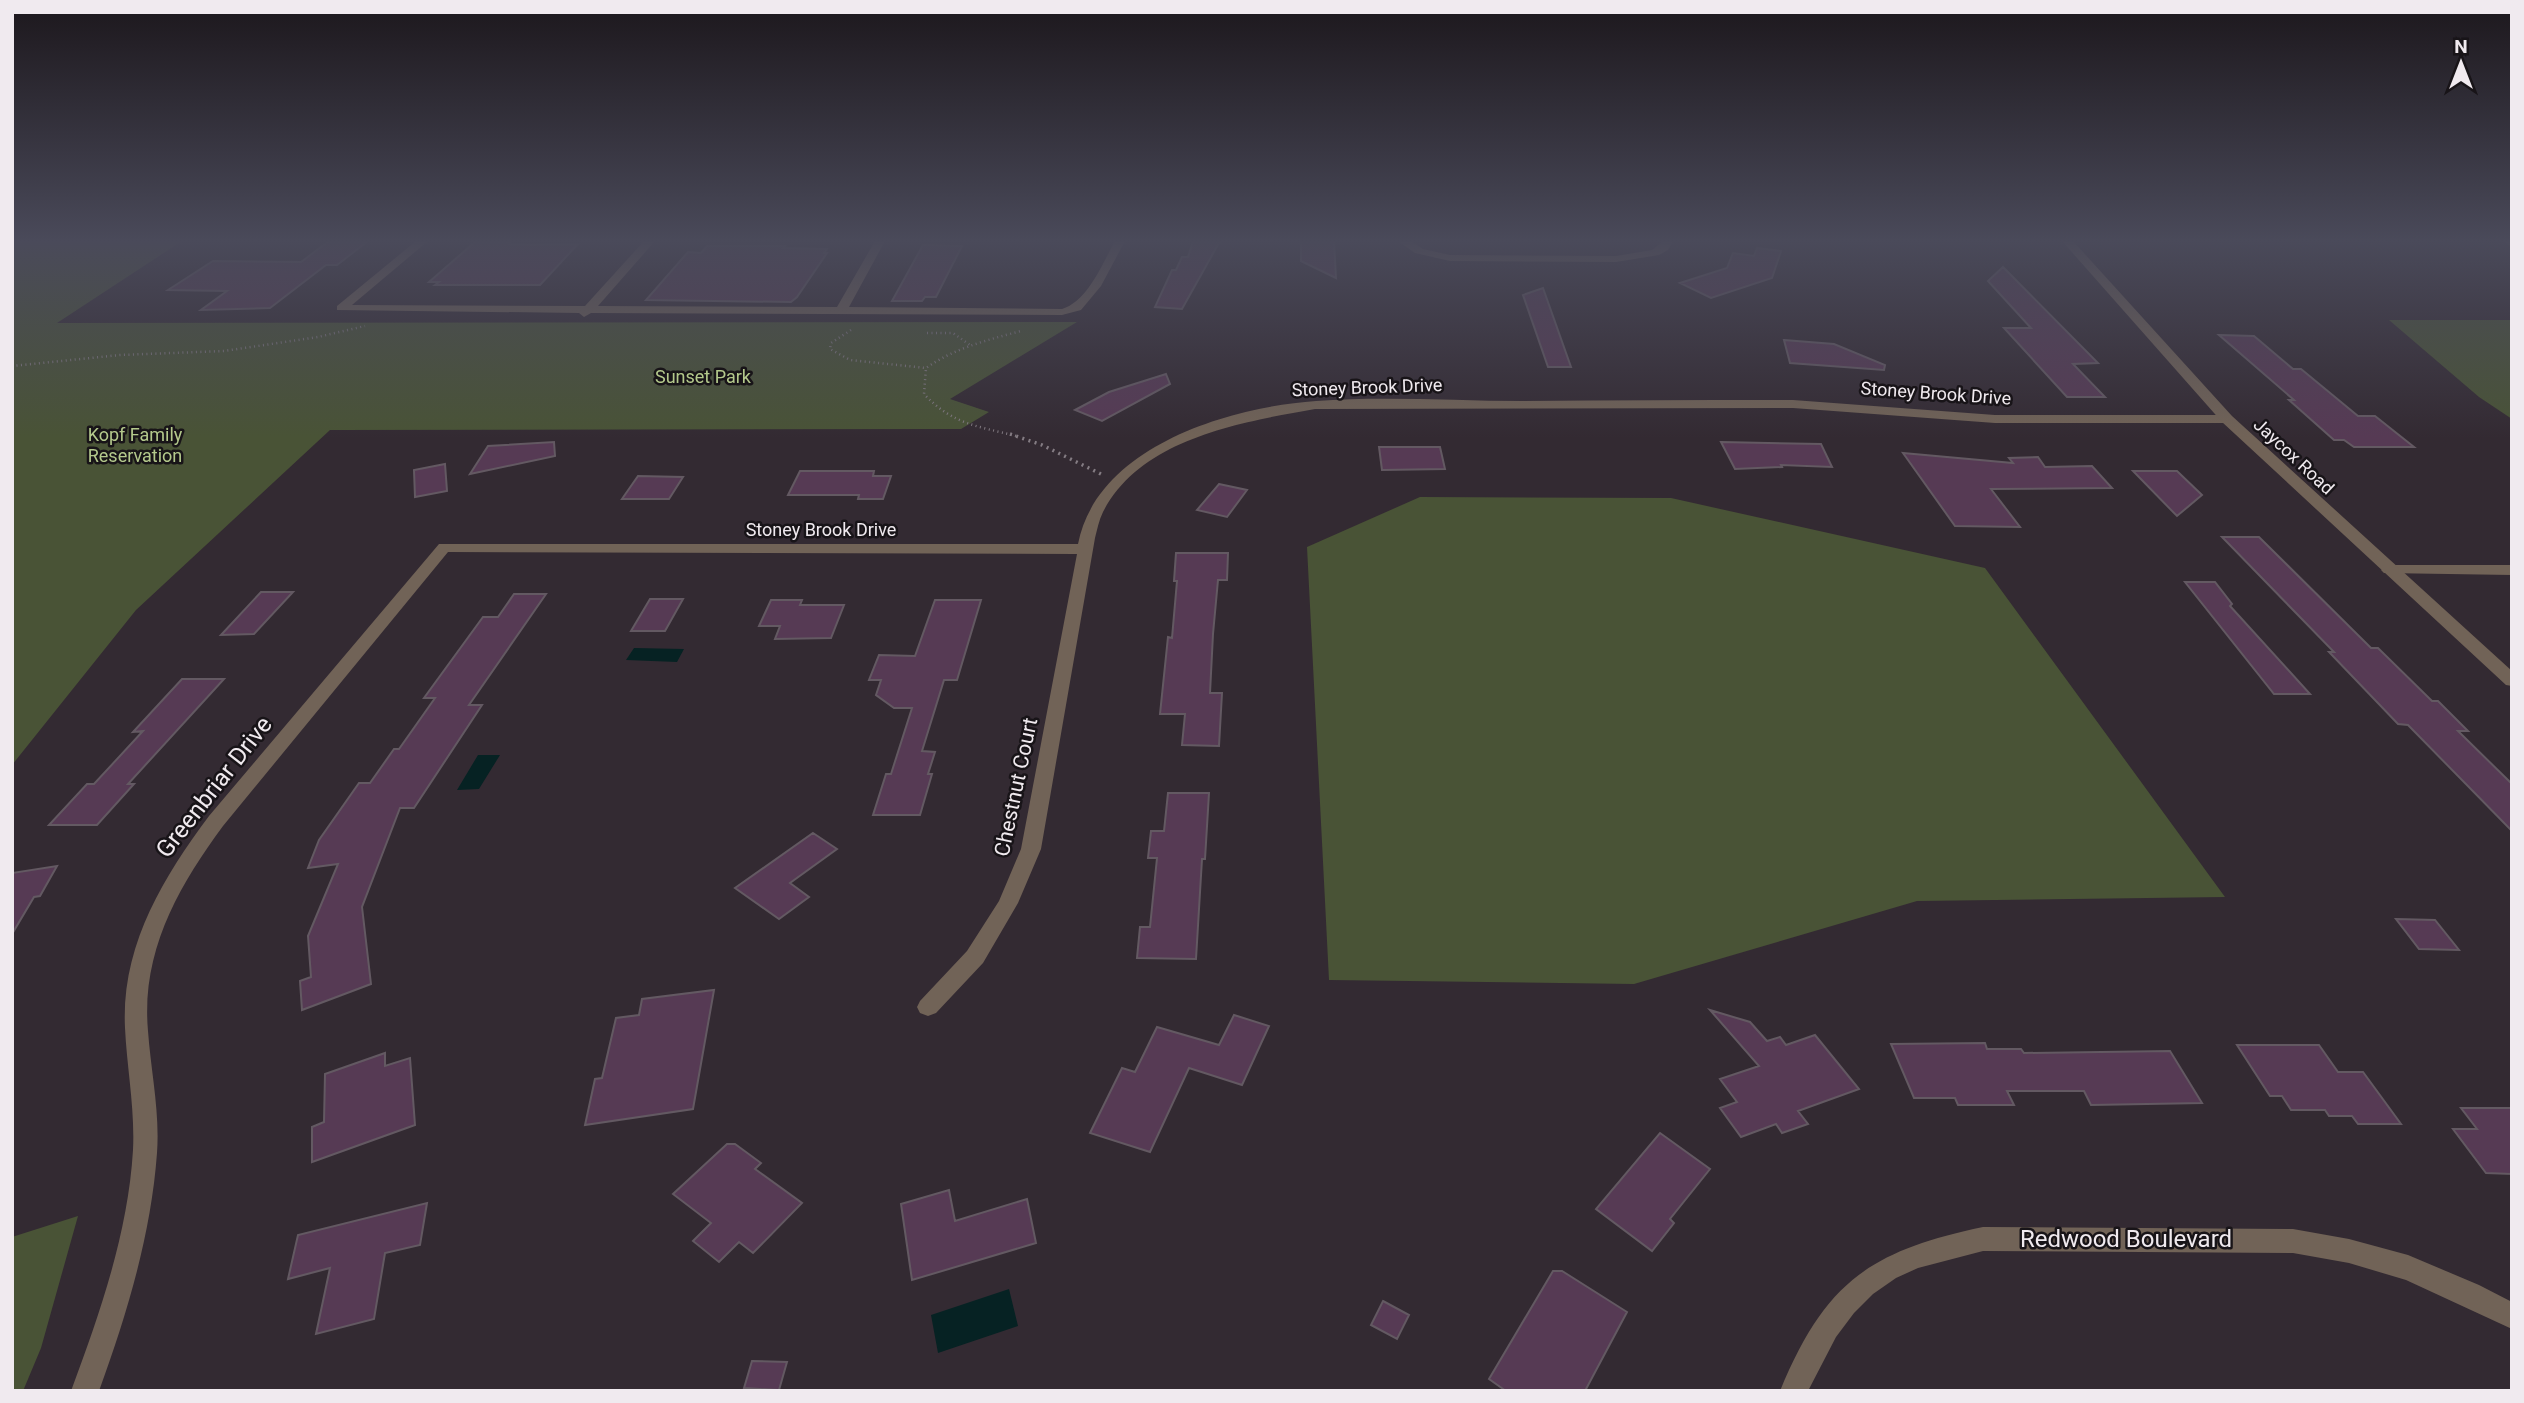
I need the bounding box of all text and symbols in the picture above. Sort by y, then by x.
north arrow [2426,28,2496,98]
text: N [2454,35,2468,58]
park label: Sunset Park [655,366,752,387]
street label: Stoney Brook Drive [1291,374,1443,400]
street label: Stoney Brook Drive [1860,377,2012,409]
street label: Jaycox Road [2249,413,2339,499]
park label: Kopf Family Reservation [88,424,183,466]
street label: Stoney Brook Drive [746,519,896,540]
street label: Greenbriar Drive [150,711,278,863]
street label: Chestnut Court [990,715,1042,858]
street label: Redwood Boulevard [2020,1225,2232,1253]

